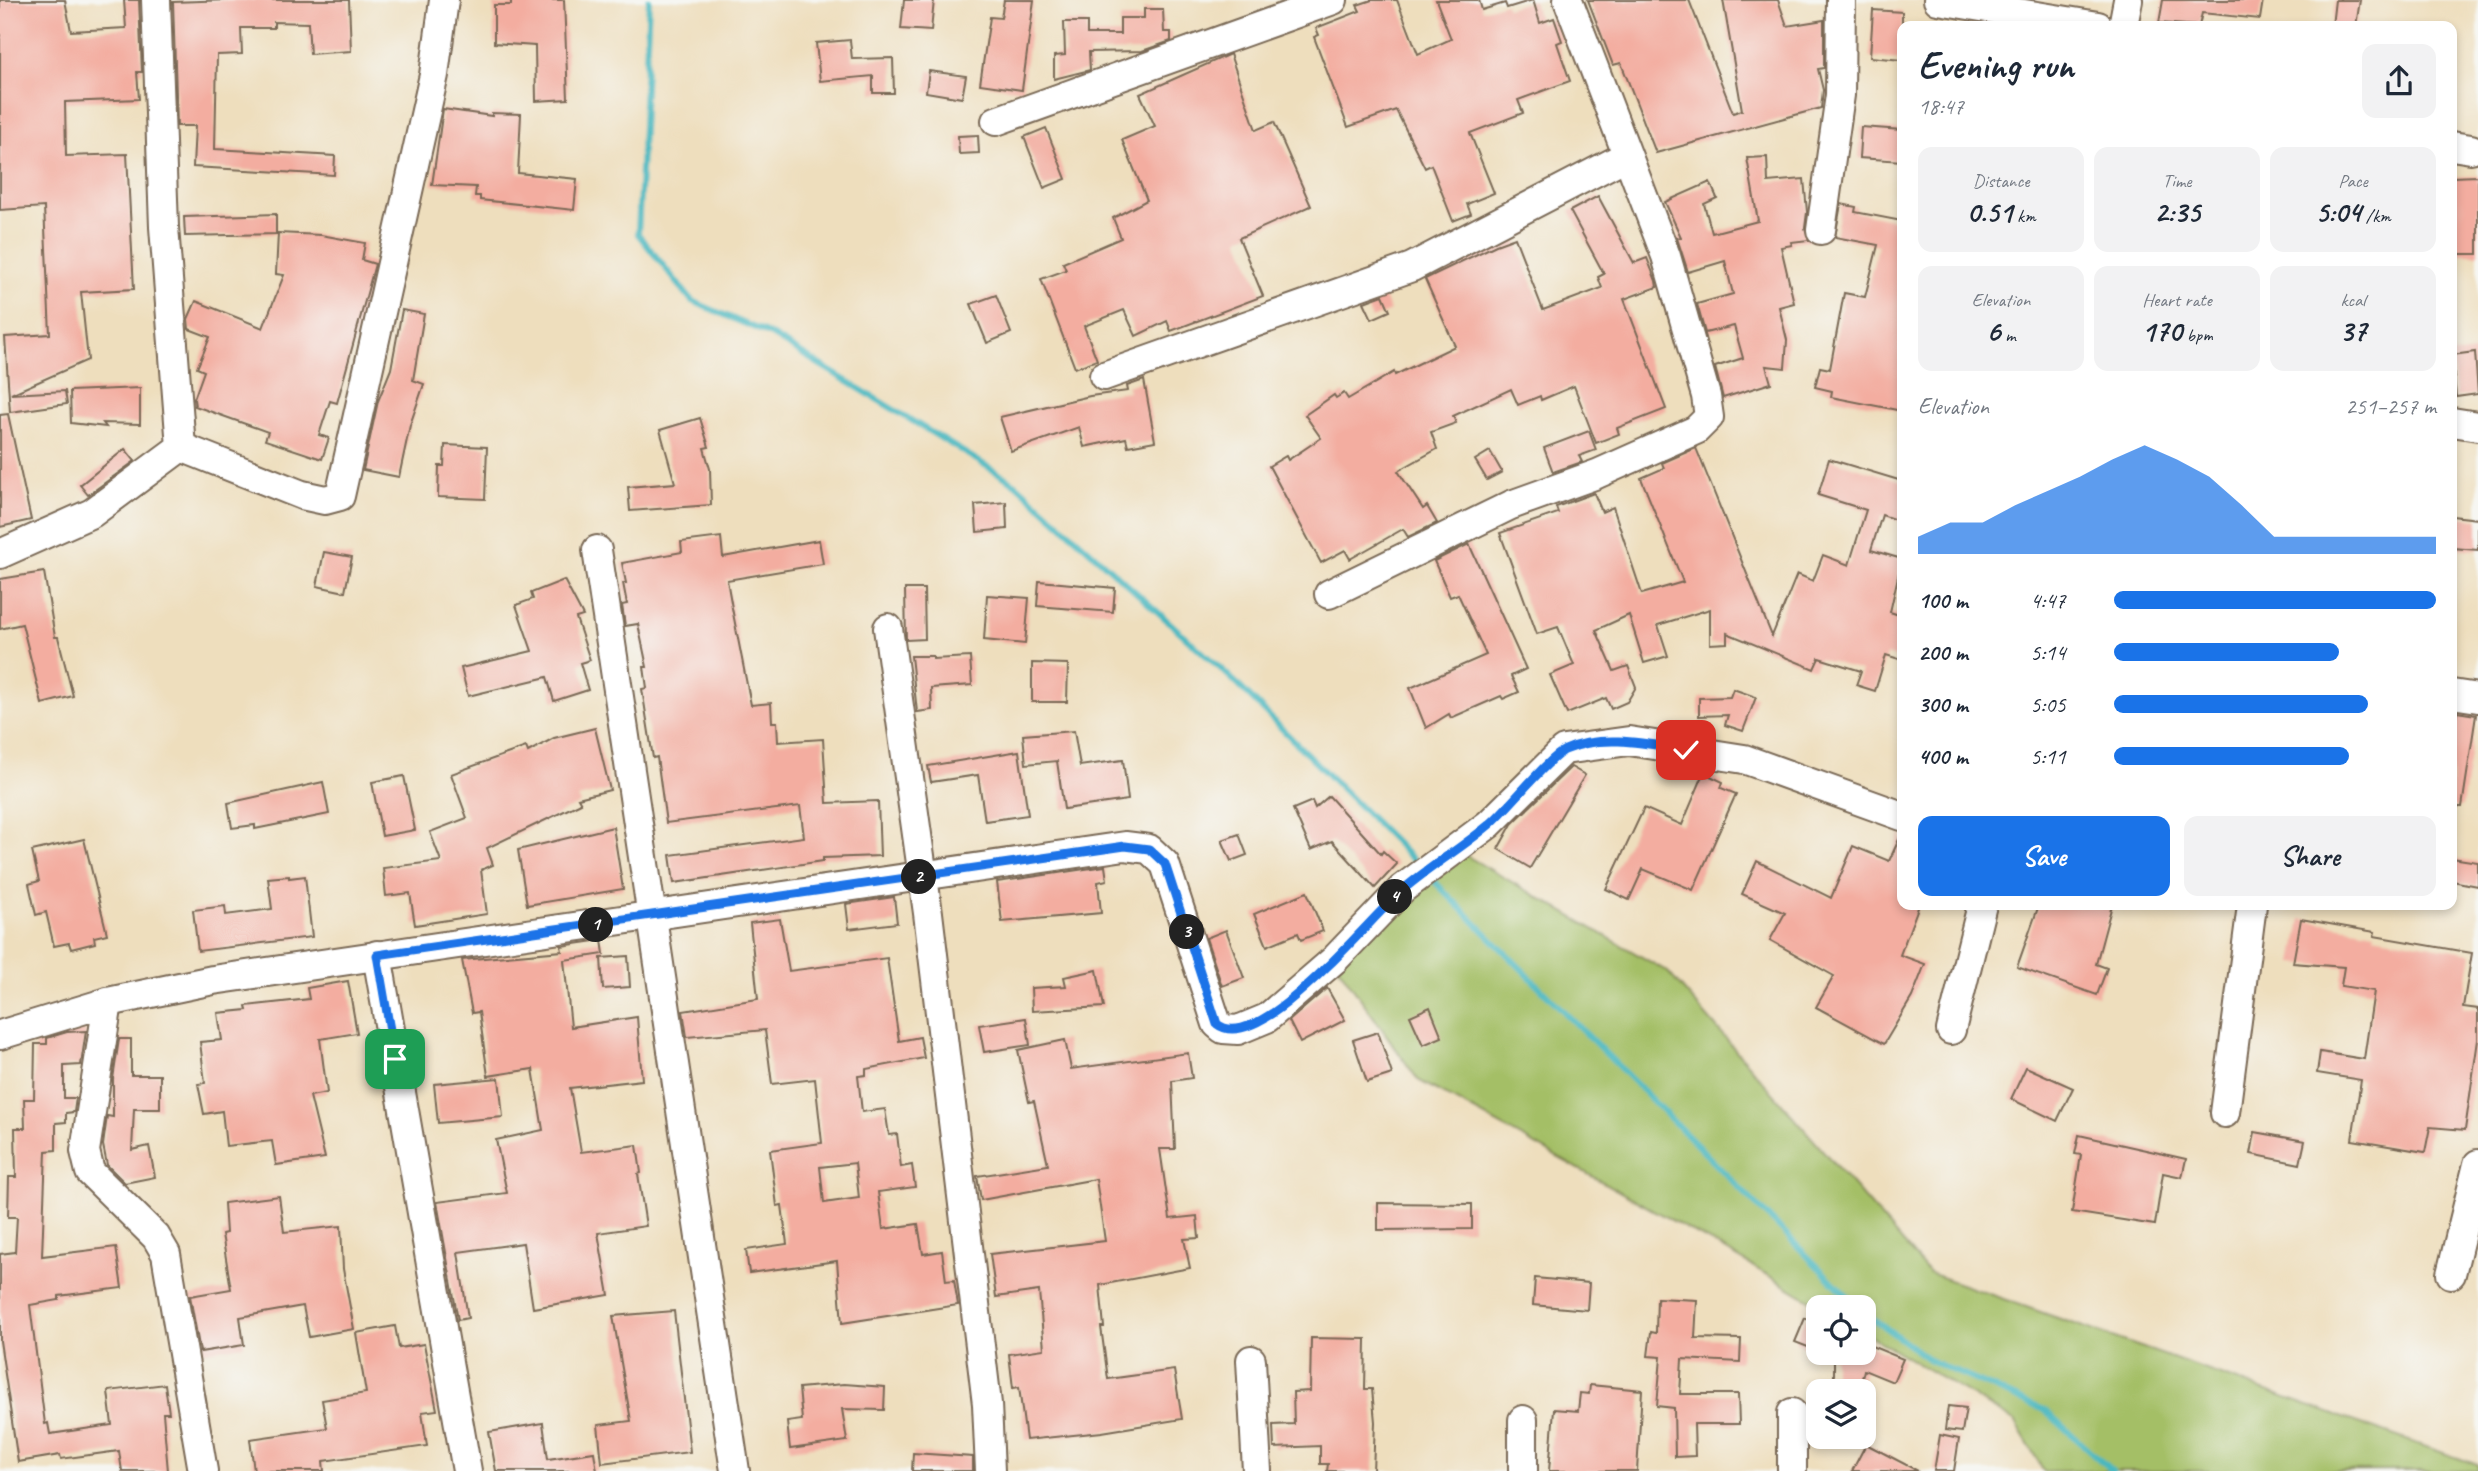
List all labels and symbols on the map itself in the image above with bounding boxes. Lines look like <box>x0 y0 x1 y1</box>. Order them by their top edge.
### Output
pin <box>1656 720 1716 780</box>
pin: 2 <box>902 860 936 894</box>
pin: 4 <box>1378 880 1412 914</box>
pin: 1 <box>578 908 614 942</box>
pin: 3 <box>1170 914 1204 950</box>
pin <box>365 1029 425 1089</box>

